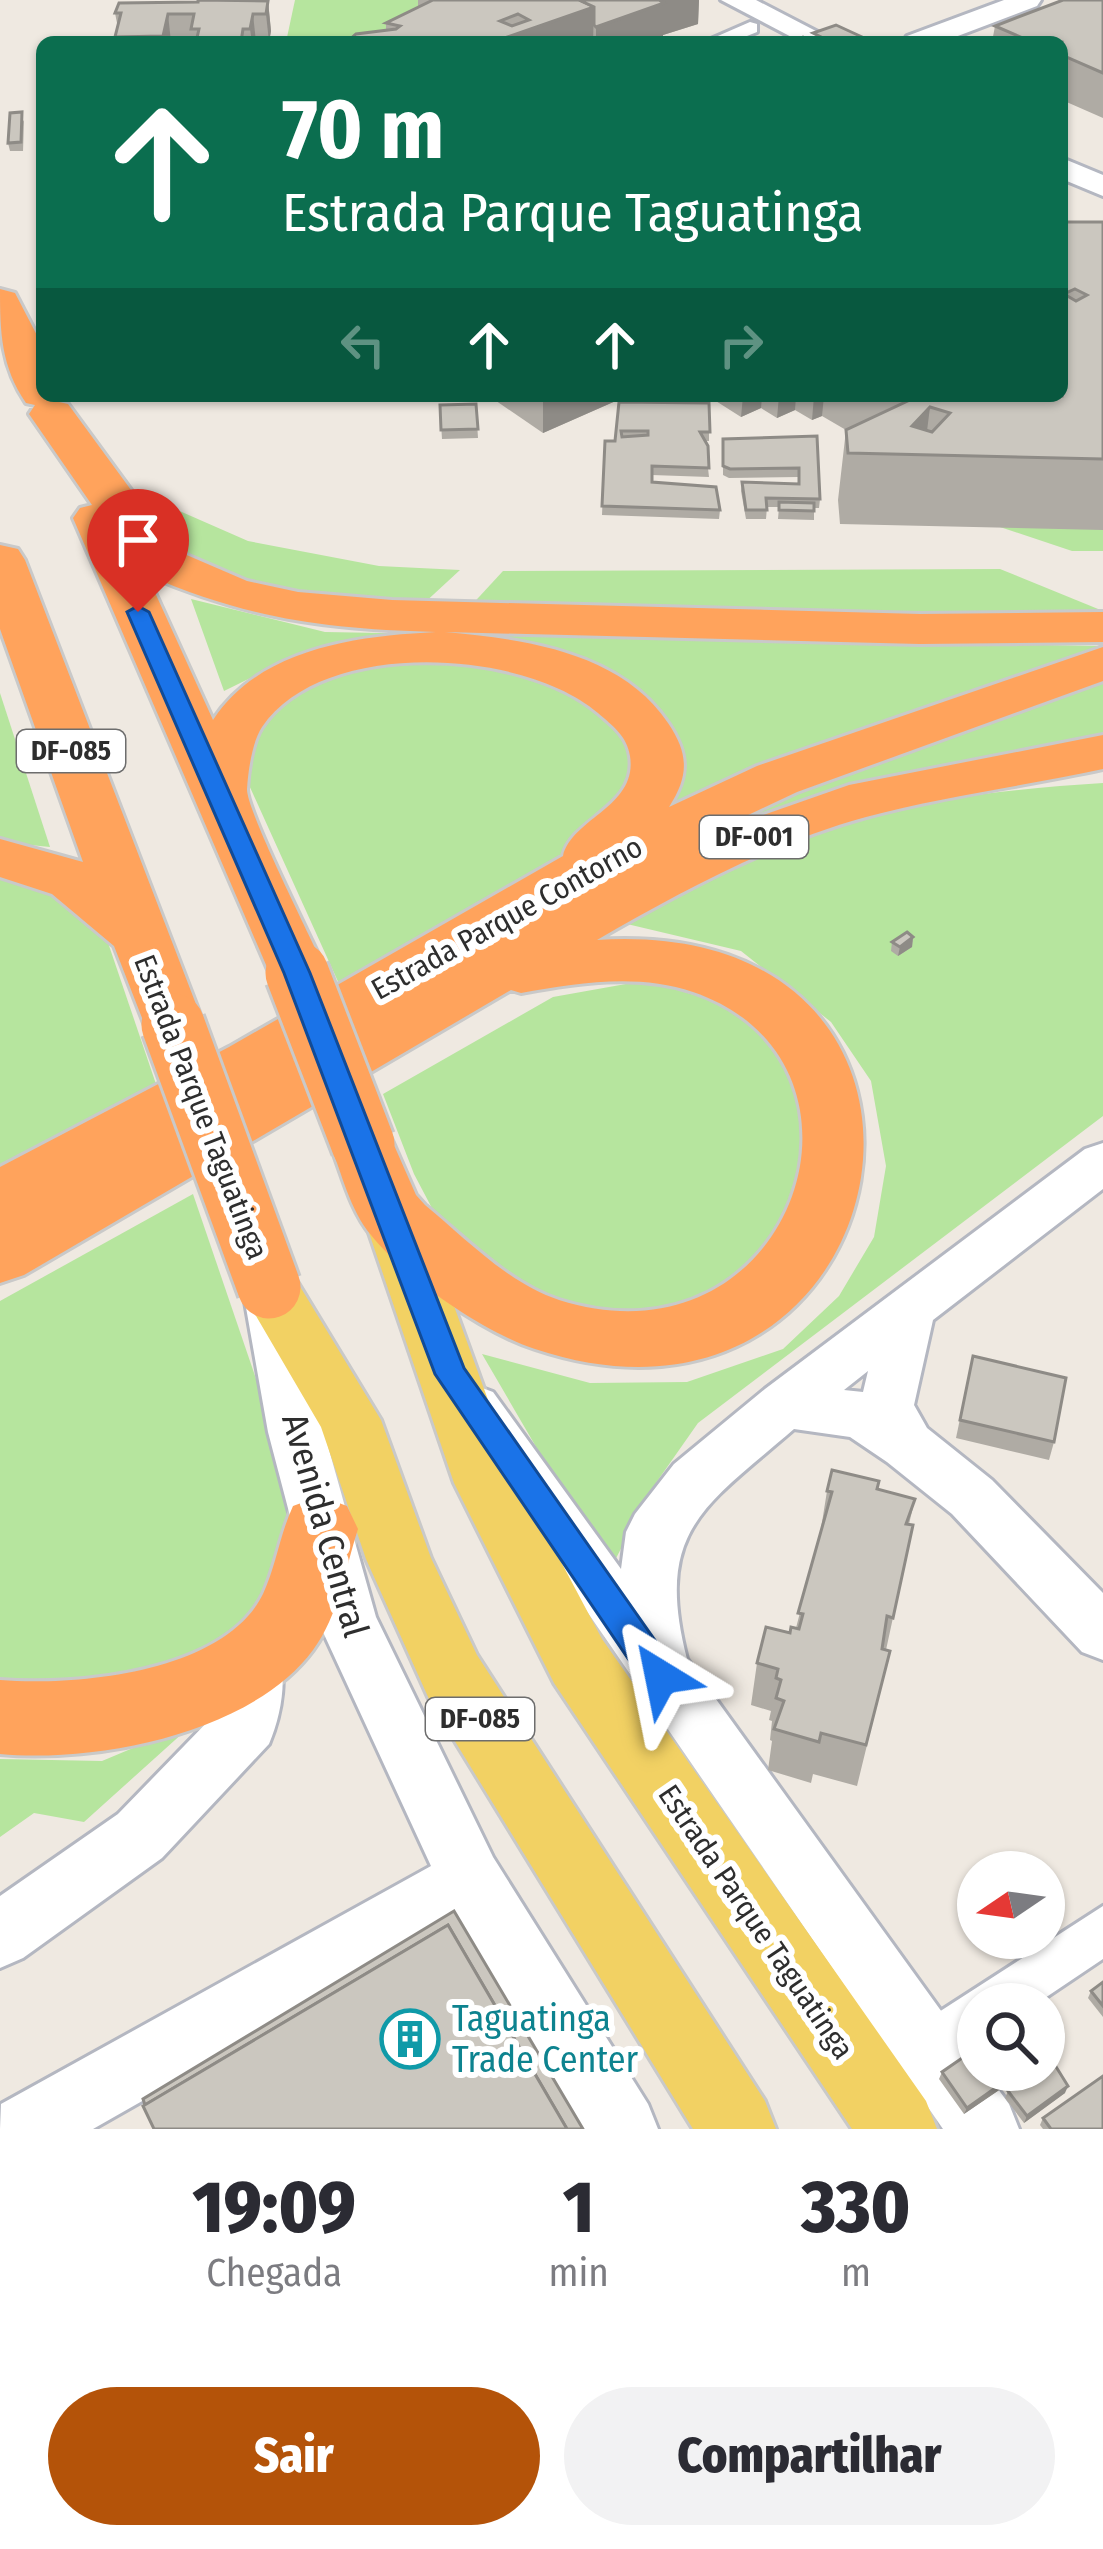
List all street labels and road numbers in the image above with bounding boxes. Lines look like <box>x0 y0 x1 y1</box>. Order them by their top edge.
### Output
road number: DF-085 <box>17 730 125 772</box>
road number: DF-001 <box>700 816 808 858</box>
street label: Estrada Parque Contorno <box>365 829 649 1007</box>
street label: Estrada Parque Taguatinga <box>126 950 276 1264</box>
street label: Avenida Central <box>272 1408 378 1642</box>
road number: DF-085 <box>426 1698 534 1740</box>
street label: Estrada Parque Taguatinga <box>651 1778 861 2066</box>

